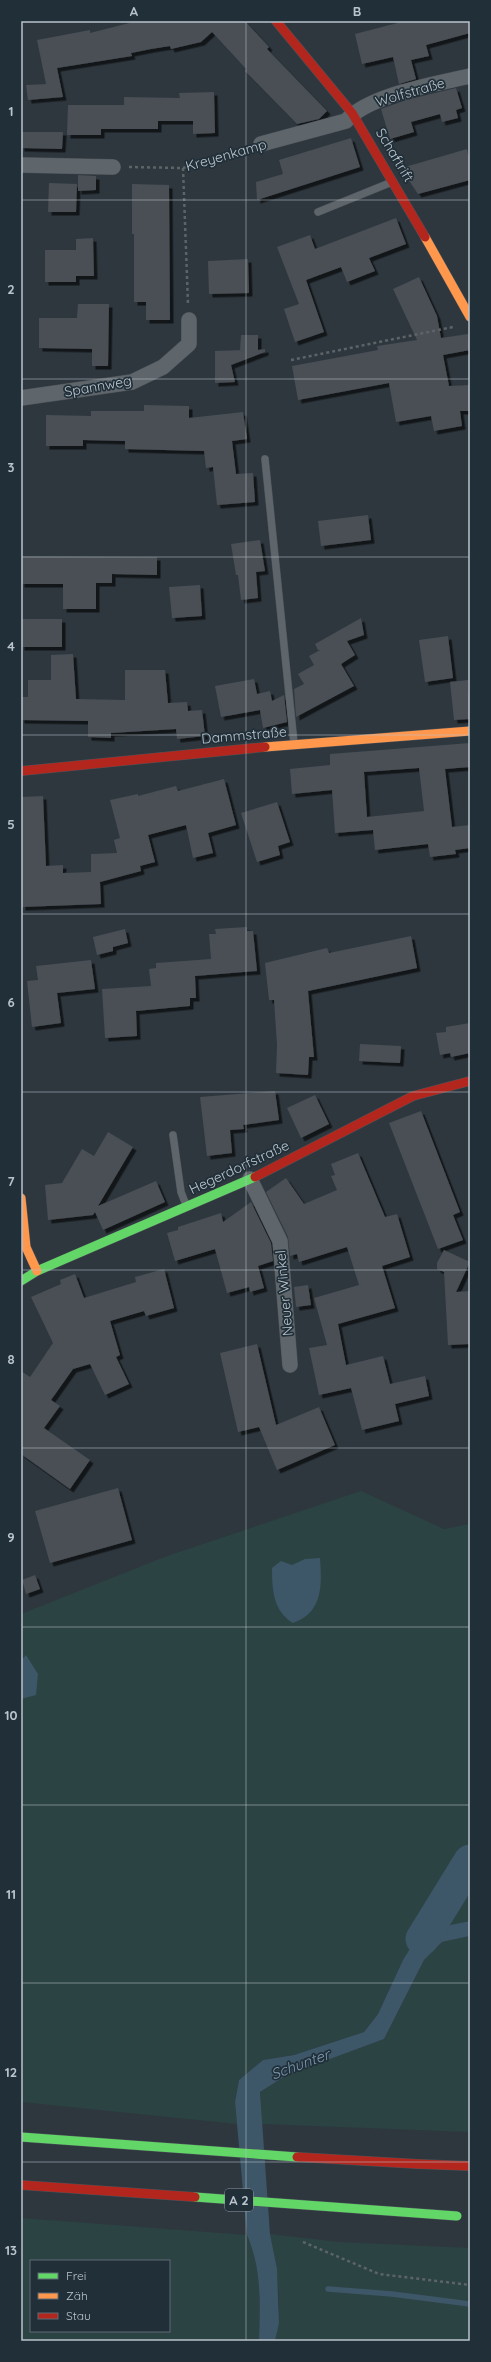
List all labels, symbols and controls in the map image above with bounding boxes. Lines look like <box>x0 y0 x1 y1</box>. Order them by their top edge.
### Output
text: A <box>130 3 139 19</box>
text: B <box>353 3 361 19</box>
street label: Wolfstraße <box>373 73 447 110</box>
text: 1 <box>8 103 14 119</box>
street label: Schaftrift <box>372 125 418 185</box>
street label: Kreyenkamp <box>183 135 269 175</box>
text: 2 <box>7 281 15 297</box>
street label: Spannweg <box>63 371 133 401</box>
text: 3 <box>8 459 15 475</box>
text: 4 <box>7 638 15 654</box>
street label: Dammstraße <box>201 722 287 748</box>
text: 5 <box>7 816 15 832</box>
text: 6 <box>7 994 15 1010</box>
street label: Hegerdorfstraße <box>186 1136 292 1198</box>
text: 7 <box>7 1173 15 1189</box>
street label: Neuer Winkel <box>271 1249 297 1337</box>
text: 8 <box>7 1351 15 1367</box>
text: 9 <box>7 1529 15 1545</box>
text: 10 <box>4 1707 18 1723</box>
text: 11 <box>6 1886 16 1902</box>
water label: Schunter <box>268 2044 334 2083</box>
text: 12 <box>5 2064 17 2080</box>
road number: A 2 <box>225 2189 253 2211</box>
text: 13 <box>5 2242 17 2258</box>
legend <box>30 2260 170 2332</box>
text: Frei <box>66 2268 86 2283</box>
text: Zäh <box>66 2288 88 2303</box>
text: Stau <box>66 2308 91 2323</box>

